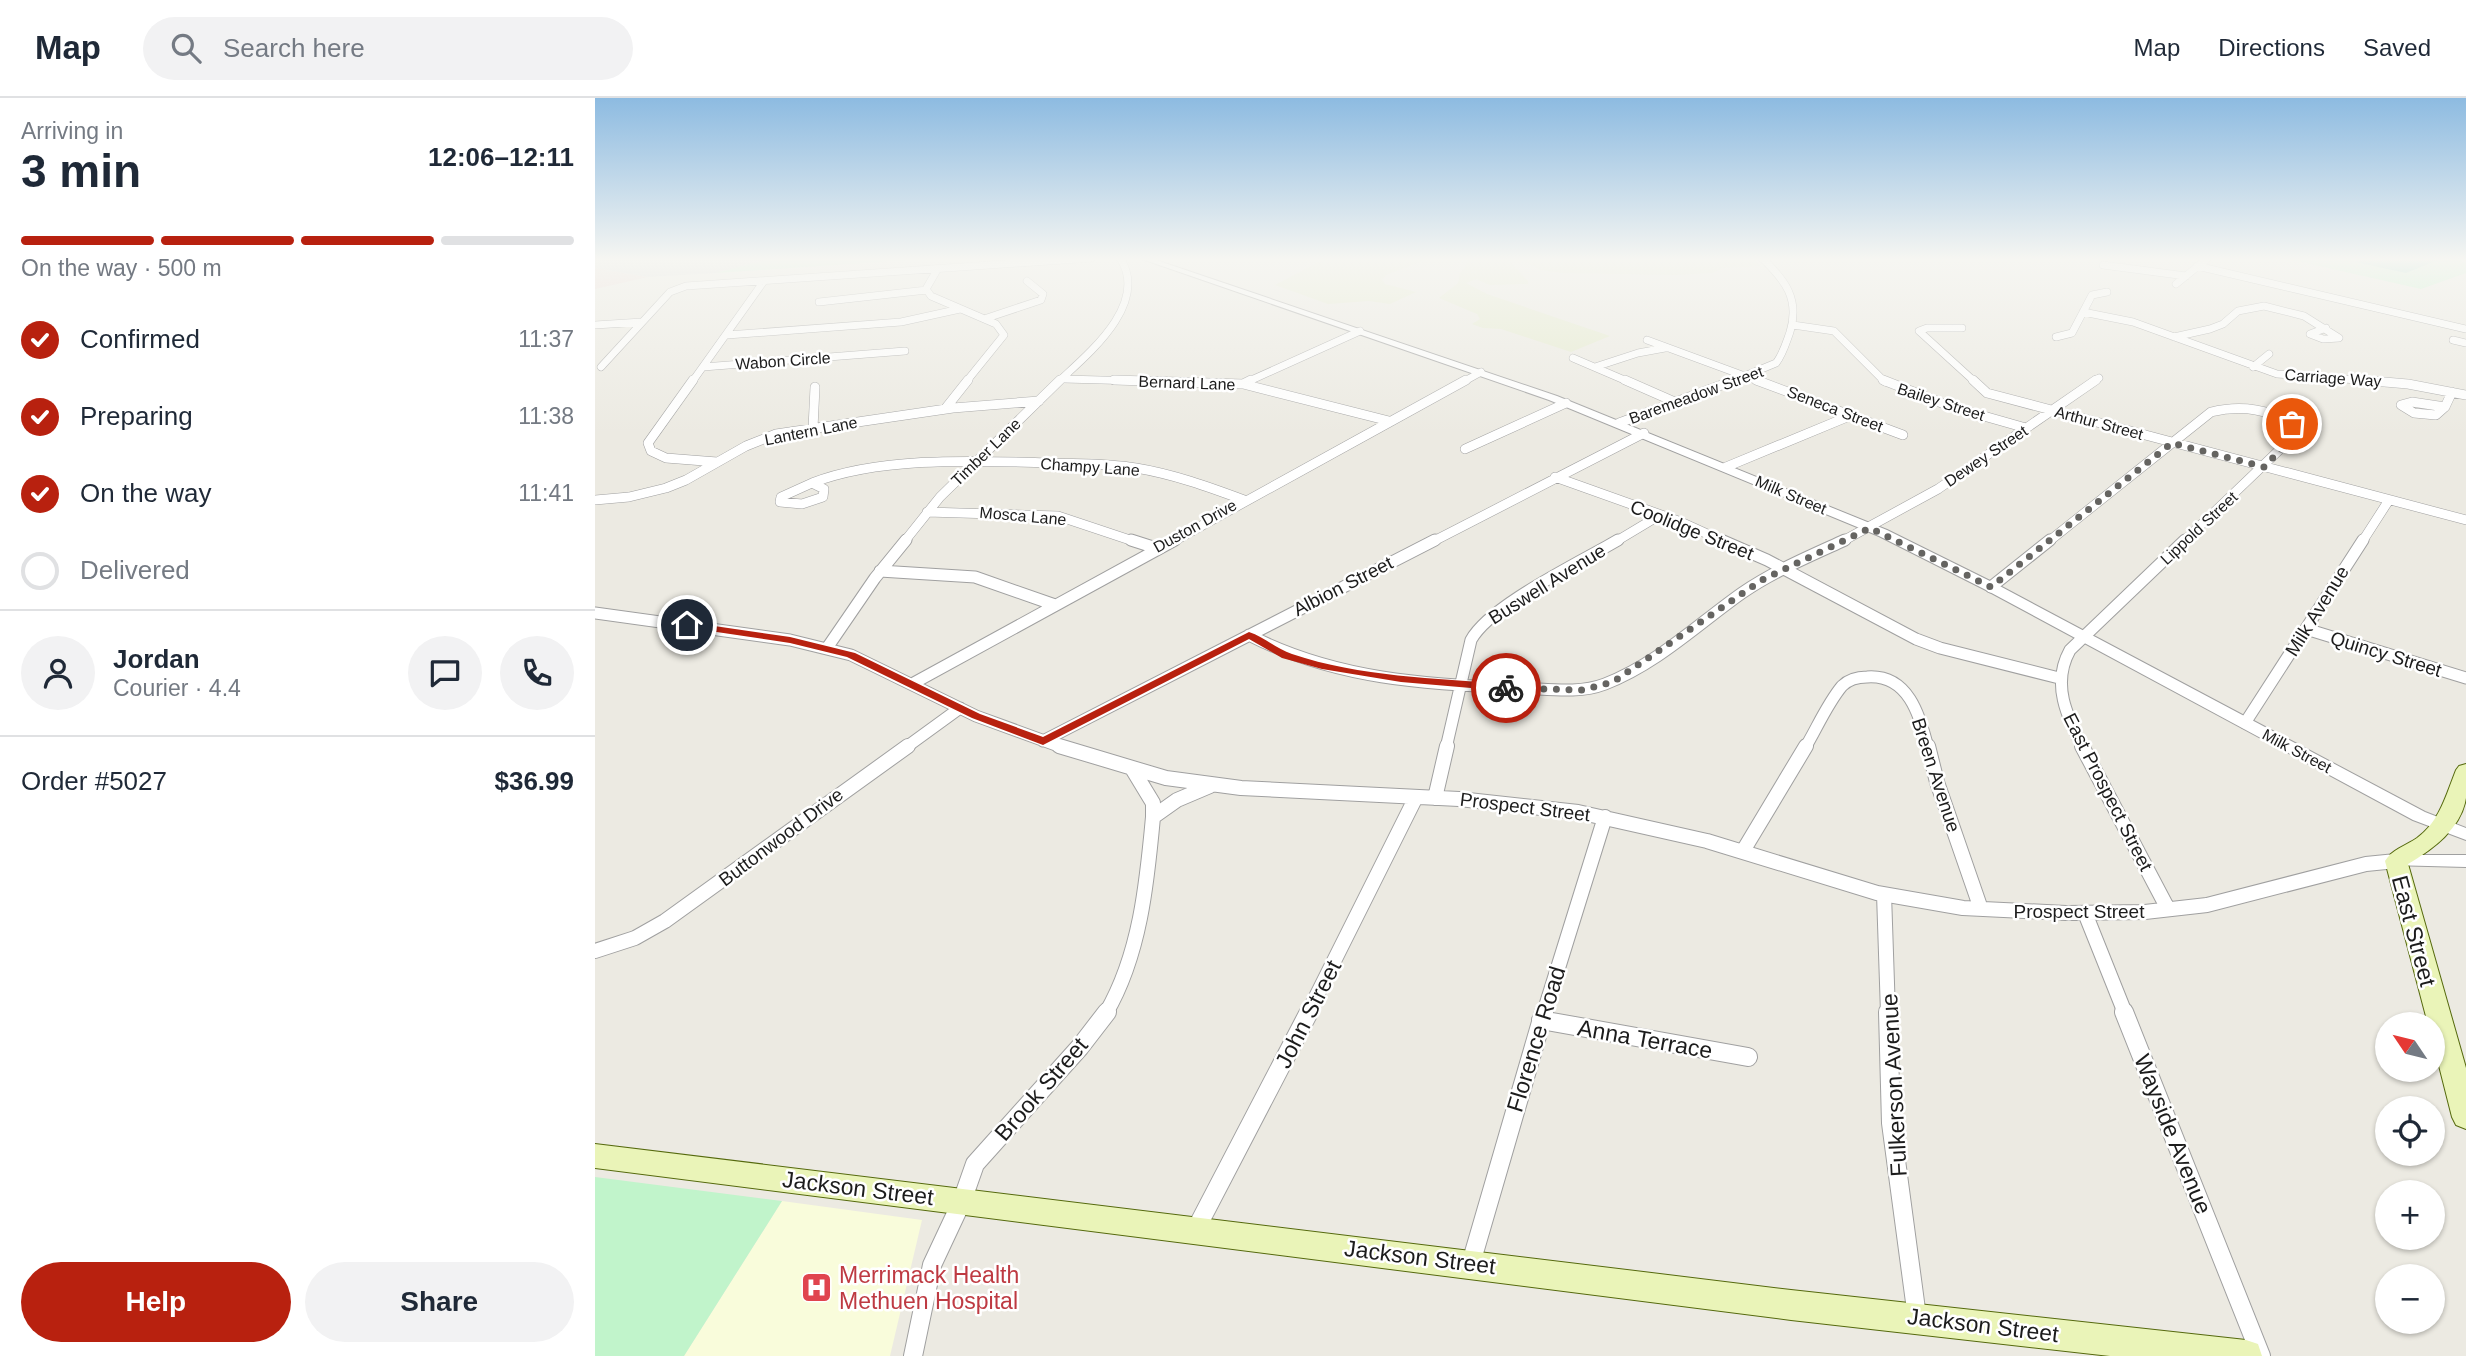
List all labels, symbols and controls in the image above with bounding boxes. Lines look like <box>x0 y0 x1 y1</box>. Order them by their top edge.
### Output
search box <box>143 17 633 80</box>
text: Map <box>35 29 101 66</box>
icon: search <box>167 29 205 67</box>
text: Search here <box>223 33 365 63</box>
text: Map <box>2134 34 2180 61</box>
text: Directions <box>2218 34 2325 61</box>
text: Saved <box>2363 34 2431 61</box>
text: Arriving in <box>21 118 123 144</box>
text: 12:06–12:11 <box>428 142 574 172</box>
text: 3 min <box>21 145 141 197</box>
text: On the way · 500 m <box>21 255 222 281</box>
icon: check <box>21 321 59 359</box>
text: Confirmed <box>80 324 200 354</box>
text: 11:37 <box>518 326 574 352</box>
street label: Wabon Circle <box>735 349 831 373</box>
street label: Baremeadow Street <box>1627 363 1766 427</box>
street label: Carriage Way <box>2284 366 2382 390</box>
street label: Bernard Lane <box>1138 373 1236 393</box>
street label: Bailey Street <box>1895 380 1987 424</box>
street label: Seneca Street <box>1785 383 1886 435</box>
pin <box>2262 394 2322 454</box>
icon: check <box>21 398 59 436</box>
text: Preparing <box>80 401 193 431</box>
text: 11:38 <box>518 403 574 429</box>
street label: Arthur Street <box>2053 403 2146 443</box>
icon: bag <box>2273 405 2311 443</box>
street label: Lantern Lane <box>763 414 859 448</box>
street label: Timber Lane <box>948 415 1024 489</box>
street label: Dewey Street <box>1941 422 2031 490</box>
street label: Champy Lane <box>1040 455 1140 479</box>
street label: Milk Street <box>1753 472 1830 518</box>
icon: check <box>21 475 59 513</box>
text: On the way <box>80 478 212 508</box>
text: 11:41 <box>518 480 574 506</box>
street label: Lippold Street <box>2157 488 2241 568</box>
street label: Duston Drive <box>1150 496 1240 556</box>
street label: Coolidge Street <box>1627 496 1757 565</box>
street label: Mosca Lane <box>979 504 1067 528</box>
street label: Buswell Avenue <box>1485 540 1609 628</box>
street label: Albion Street <box>1290 552 1397 620</box>
text: Delivered <box>80 555 190 585</box>
street label: Milk Avenue <box>2281 562 2353 660</box>
pin <box>657 595 717 655</box>
icon: home <box>668 606 706 644</box>
street label: Quincy Street <box>2328 627 2445 681</box>
button: person <box>21 636 95 710</box>
button: chat <box>408 636 482 710</box>
button: phone <box>500 636 574 710</box>
text: Jordan <box>113 644 200 674</box>
courier <box>1471 653 1541 723</box>
icon: bike <box>1487 669 1525 707</box>
text: Courier · 4.4 <box>113 675 241 701</box>
street label: East Prospect Street <box>2059 710 2157 875</box>
street label: Breen Avenue <box>1908 715 1964 835</box>
street label: Milk Street <box>2260 726 2335 777</box>
text: Order #5027 <box>21 766 167 796</box>
text: $36.99 <box>494 766 574 796</box>
street label: Buttonwood Drive <box>715 783 847 891</box>
street label: Prospect Street <box>1459 789 1592 825</box>
street label: East Street <box>2387 873 2441 990</box>
street label: Prospect Street <box>2014 901 2145 922</box>
street label: John Street <box>1270 955 1347 1072</box>
street label: Florence Road <box>1502 963 1570 1115</box>
street label: Fulkerson Avenue <box>1876 993 1912 1177</box>
north arrow <box>2375 1012 2445 1082</box>
map controls <box>2375 1012 2445 1334</box>
street label: Anna Terrace <box>1576 1014 1714 1064</box>
street label: Brook Street <box>989 1032 1093 1146</box>
street label: Wayside Avenue <box>2129 1050 2217 1218</box>
button: locate <box>2375 1096 2445 1166</box>
street label: Jackson Street <box>781 1166 936 1210</box>
button: + <box>2375 1180 2445 1250</box>
street label: Jackson Street <box>1343 1235 1498 1279</box>
button: Help <box>21 1262 291 1342</box>
button: Share <box>305 1262 574 1342</box>
place label: Merrimack Health Methuen Hospital <box>839 1262 1019 1314</box>
button: − <box>2375 1264 2445 1334</box>
hospital icon: Merrimack Health Methuen Hospital <box>799 1271 833 1305</box>
street label: Jackson Street <box>1906 1303 2061 1347</box>

